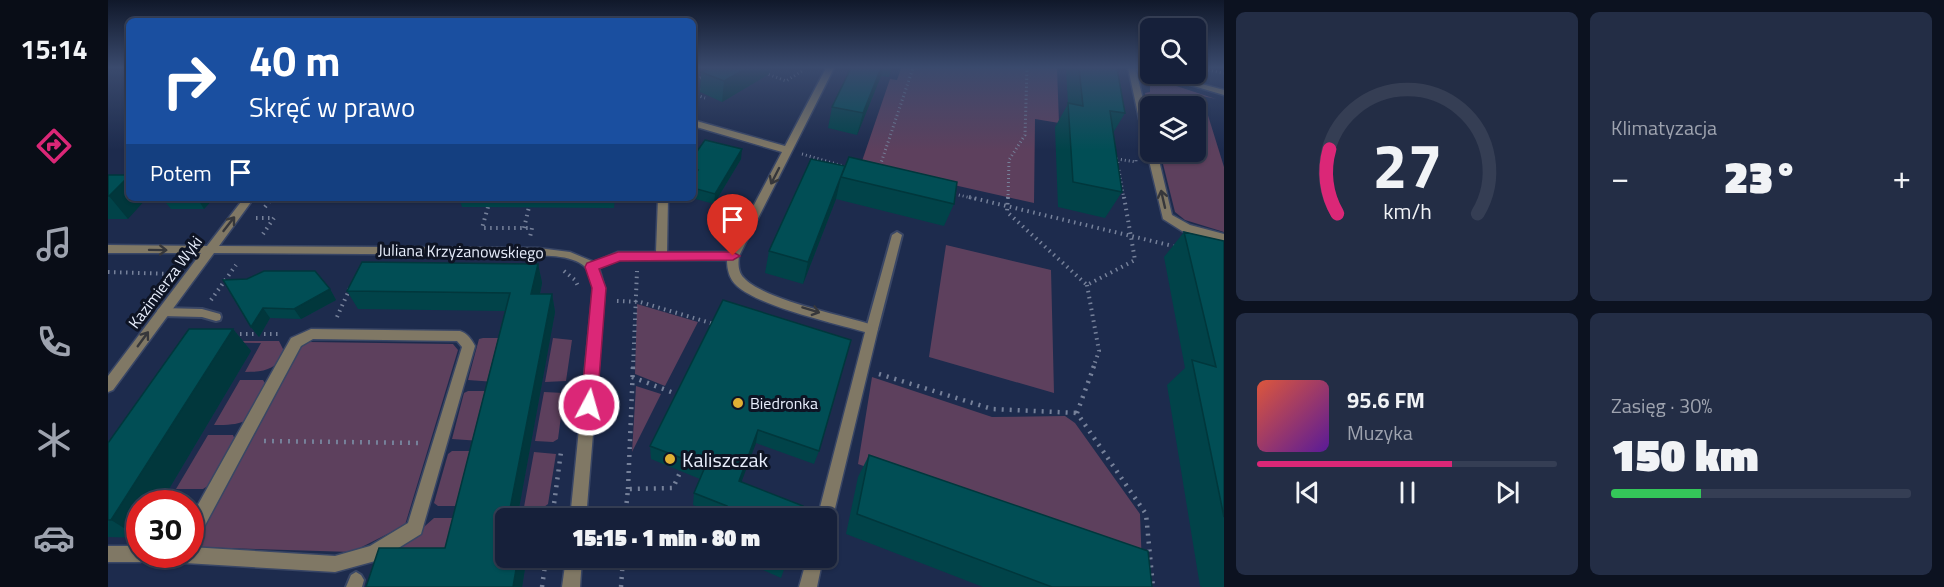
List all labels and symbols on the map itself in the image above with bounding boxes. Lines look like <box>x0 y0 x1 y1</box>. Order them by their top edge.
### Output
one-way arrow <box>768 167 780 185</box>
one-way arrow <box>1157 190 1169 209</box>
pin <box>707 194 758 256</box>
one-way arrow <box>222 217 235 233</box>
street label: Kazimierza Wyki <box>122 231 208 333</box>
street label: Juliana Krzyżanowskiego <box>378 238 544 264</box>
one-way arrow <box>148 244 168 256</box>
one-way arrow <box>801 306 820 317</box>
one-way arrow <box>136 331 149 347</box>
position arrow <box>557 373 621 437</box>
place label: Biedronka <box>750 391 818 415</box>
marker: Biedronka <box>731 396 745 410</box>
place label: Kaliszczak <box>682 444 769 475</box>
marker: Kaliszczak <box>663 452 677 466</box>
speed limit sign: 30 <box>126 490 204 568</box>

